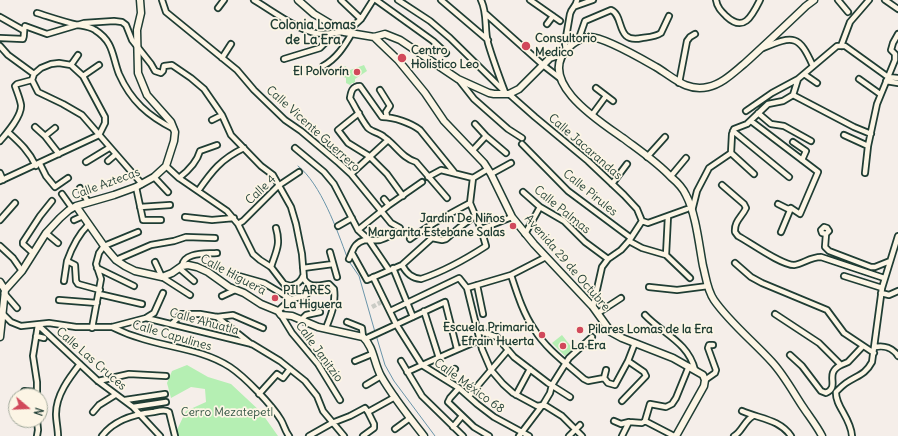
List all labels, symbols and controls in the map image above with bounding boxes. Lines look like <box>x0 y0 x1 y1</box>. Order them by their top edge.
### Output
district label: Colonia Lomas de La Era <box>270 17 356 48</box>
place label: Consultorio Medico <box>535 32 597 60</box>
marker: Consultorio Medico <box>520 40 532 52</box>
place label: Centro Holistico Leo <box>411 44 479 72</box>
marker: Centro Holistico Leo <box>396 52 408 64</box>
place label: El Polvorín <box>293 65 349 79</box>
marker: El Polvorín <box>352 67 362 77</box>
street label: Calle Vicente Guerrero <box>263 83 363 175</box>
street label: Calle Jacarandas <box>545 111 625 183</box>
street label: Calle Aztecas <box>70 165 142 203</box>
street label: Calle Pirules <box>560 167 620 219</box>
street label: Calle 4 <box>243 172 279 208</box>
street label: Calle Palmas <box>531 183 593 237</box>
place label: Jardin De Niños Margarita Estebane Salas <box>368 212 505 240</box>
street label: Avenida 29 de Octubre <box>521 212 613 314</box>
marker: Jardin De Niños Margarita Estebane Salas <box>508 221 518 231</box>
street label: Calle Higuera <box>198 252 268 298</box>
place label: PILARES La Higuera <box>283 284 342 312</box>
marker: PILARES La Higuera <box>270 293 280 303</box>
street label: Calle Ahuatla <box>168 306 240 338</box>
street label: Calle Capulines <box>131 318 213 354</box>
street label: Calle Janitzio <box>292 319 346 385</box>
place label: Escuela Primaria Efrain Huerta <box>443 321 534 349</box>
place label: Pilares Lomas de la Era <box>588 323 713 337</box>
street label: Calle Las Cruces <box>53 325 129 393</box>
marker: Pilares Lomas de la Era <box>575 325 585 335</box>
marker: Escuela Primaria Efrain Huerta <box>537 330 547 340</box>
place label: La Era <box>571 339 606 353</box>
marker: La Era <box>558 341 568 351</box>
street label: Calle México 68 <box>431 356 507 416</box>
north arrow <box>8 388 48 428</box>
text: N <box>31 406 46 417</box>
park label: Cerro Mezatepetl <box>181 406 273 420</box>

